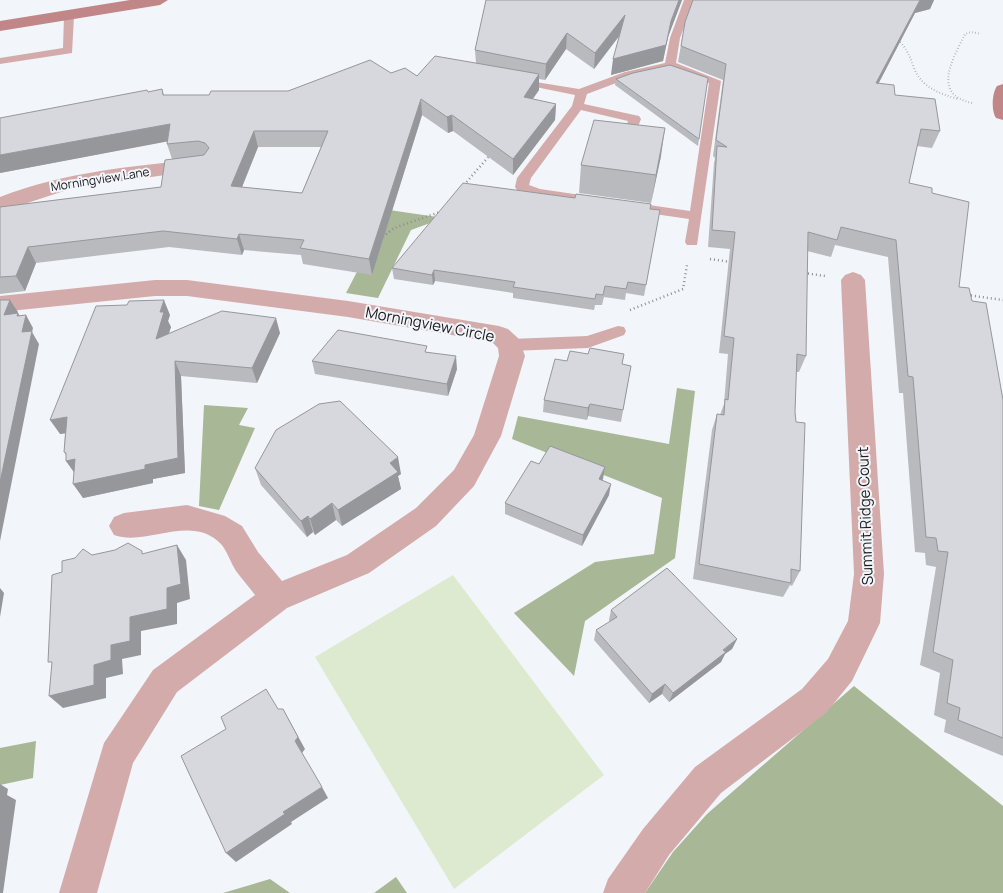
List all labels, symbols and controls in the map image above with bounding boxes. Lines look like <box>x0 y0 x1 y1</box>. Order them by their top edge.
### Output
street label: Morningview Lane <box>49 163 151 195</box>
street label: Morningview Circle <box>364 301 497 347</box>
street label: Summit Ridge Court <box>852 446 878 586</box>

